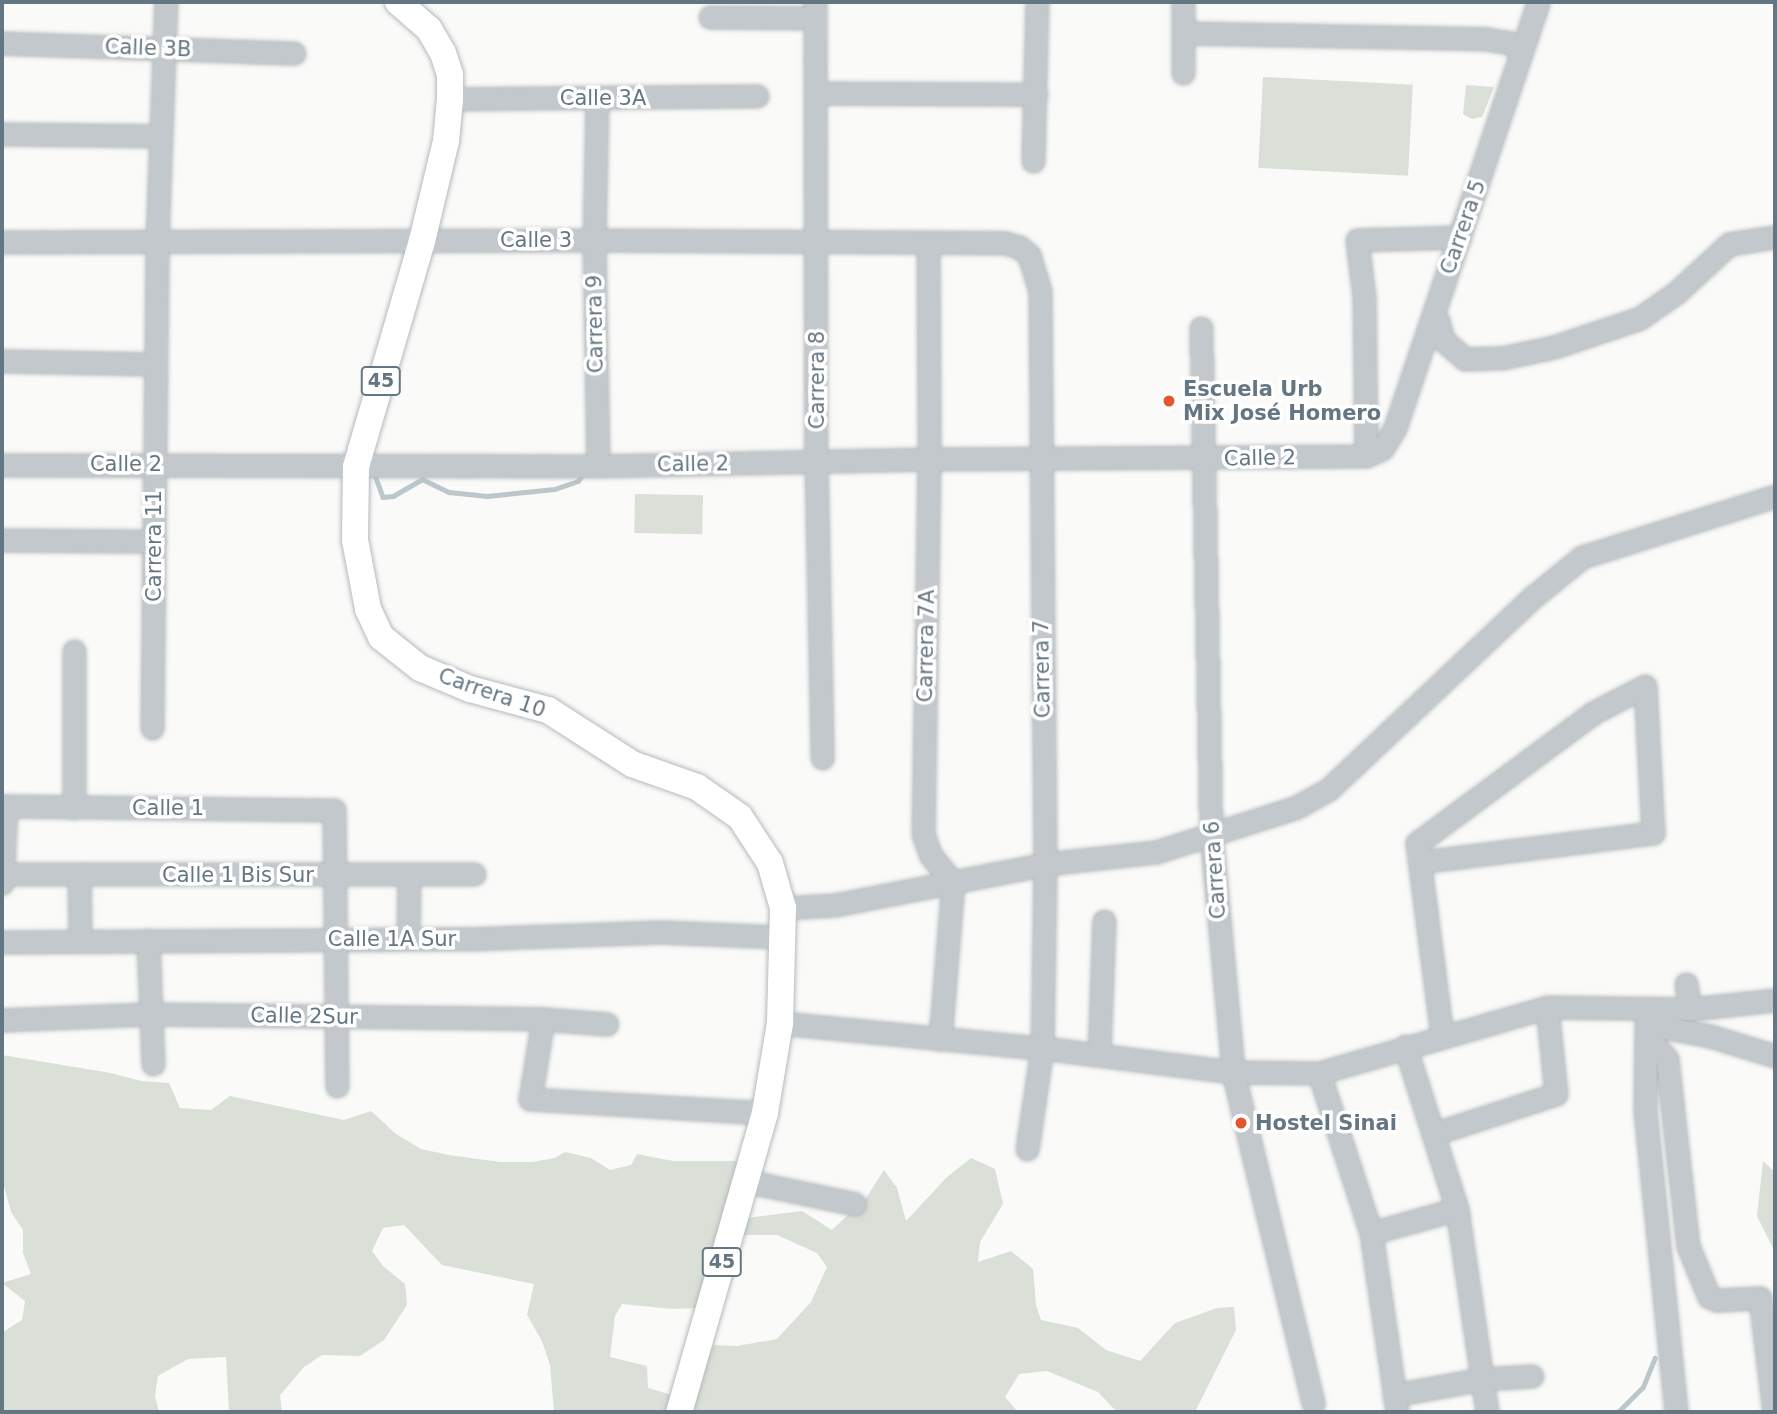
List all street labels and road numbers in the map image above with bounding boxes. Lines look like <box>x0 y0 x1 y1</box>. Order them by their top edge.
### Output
street label: Calle 3B <box>104 34 192 62</box>
street label: Calle 3A <box>560 85 646 111</box>
street label: Carrera 5 <box>1435 176 1491 278</box>
street label: Calle 3 <box>500 227 572 253</box>
street label: Carrera 9 <box>582 275 608 373</box>
street label: Carrera 8 <box>804 331 830 429</box>
road number: 45 <box>360 366 402 396</box>
street label: Calle 2 <box>1224 445 1296 471</box>
street label: Calle 2 <box>90 451 162 477</box>
street label: Calle 2 <box>657 451 729 477</box>
street label: Carrera 11 <box>141 490 167 602</box>
street label: Carrera 7A <box>912 589 940 703</box>
street label: Carrera 7 <box>1029 620 1055 718</box>
street label: Carrera 10 <box>435 663 549 723</box>
street label: Calle 1 <box>132 795 204 821</box>
street label: Carrera 6 <box>1199 820 1231 920</box>
street label: Calle 1 Bis Sur <box>162 862 314 888</box>
street label: Calle 1A Sur <box>328 926 456 952</box>
street label: Calle 2Sur <box>250 1002 358 1030</box>
road number: 45 <box>701 1246 743 1278</box>

